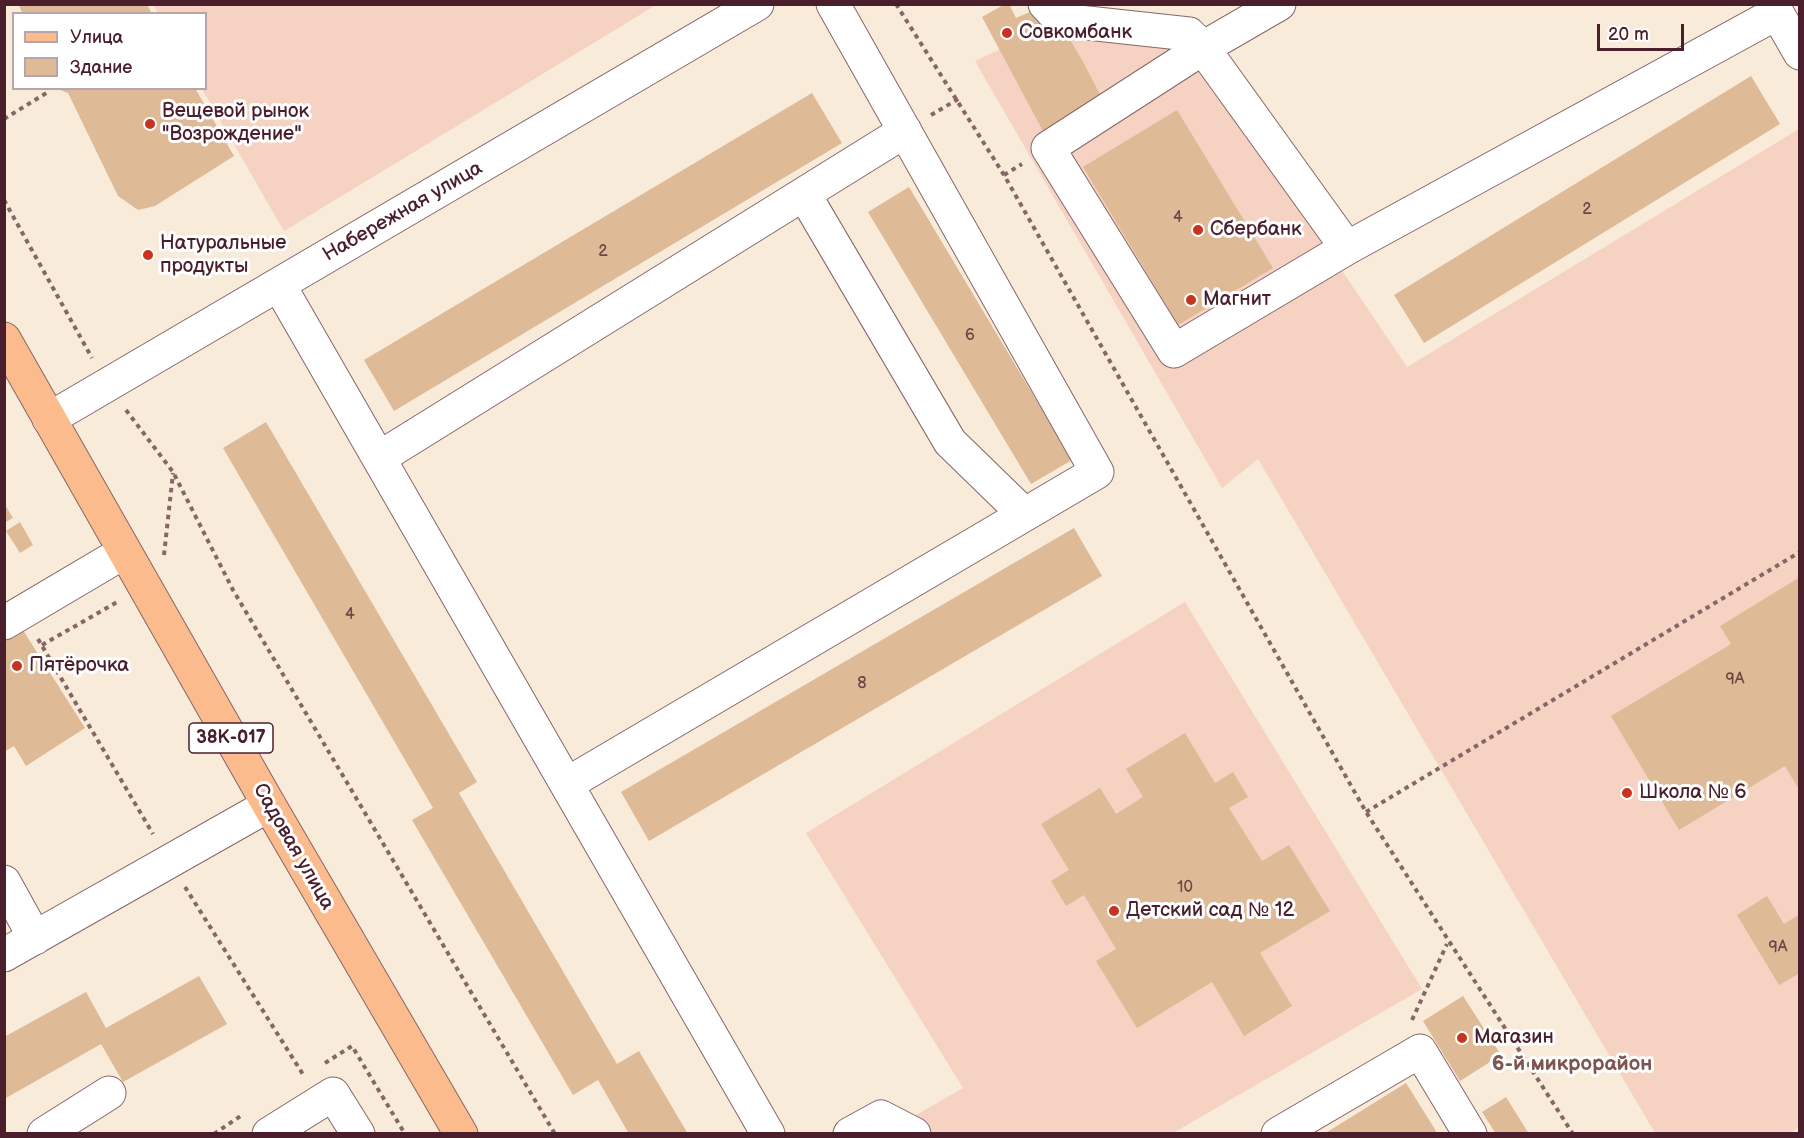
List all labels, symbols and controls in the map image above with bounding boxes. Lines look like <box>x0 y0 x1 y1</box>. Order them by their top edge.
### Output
legend <box>12 12 207 90</box>
scale bar <box>1600 12 1687 50</box>
place label: Совкомбанк <box>1019 21 1132 45</box>
text: 20 m <box>1608 24 1649 45</box>
marker: Совкомбанк <box>1000 26 1014 40</box>
text: Улица <box>70 27 123 48</box>
text: Здание <box>70 57 132 78</box>
place label: Вещевой рынок "Возрождение" <box>162 100 309 147</box>
marker: Вещевой рынок "Возрождение" <box>143 117 157 131</box>
street label: Набережная улица <box>319 157 487 267</box>
house number: 2 <box>1582 200 1592 220</box>
house number: 4 <box>1173 208 1183 228</box>
place label: Сбербанк <box>1210 218 1302 242</box>
marker: Сбербанк <box>1191 223 1205 237</box>
place label: Натуральные продукты <box>160 232 286 279</box>
house number: 2 <box>598 242 608 262</box>
marker: Натуральные продукты <box>141 248 155 262</box>
place label: Магнит <box>1203 288 1271 312</box>
marker: Магнит <box>1184 293 1198 307</box>
house number: 6 <box>965 326 975 346</box>
house number: 4 <box>345 605 355 625</box>
place label: Пятёрочка <box>29 654 129 678</box>
marker: Пятёрочка <box>10 659 24 673</box>
house number: 9А <box>1726 670 1744 690</box>
house number: 8 <box>857 674 867 694</box>
road number: 38К-017 <box>189 723 273 753</box>
street label: Садовая улица <box>247 779 339 915</box>
place label: Школа № 6 <box>1639 781 1747 805</box>
marker: Школа № 6 <box>1620 786 1634 800</box>
house number: 10 <box>1177 878 1193 898</box>
place label: Детский сад № 12 <box>1126 899 1294 923</box>
marker: Детский сад № 12 <box>1107 904 1121 918</box>
house number: 9А <box>1769 938 1787 958</box>
place label: Магазин <box>1474 1026 1554 1050</box>
marker: Магазин <box>1455 1031 1469 1045</box>
district label: 6-й микрорайон <box>1492 1052 1652 1078</box>

